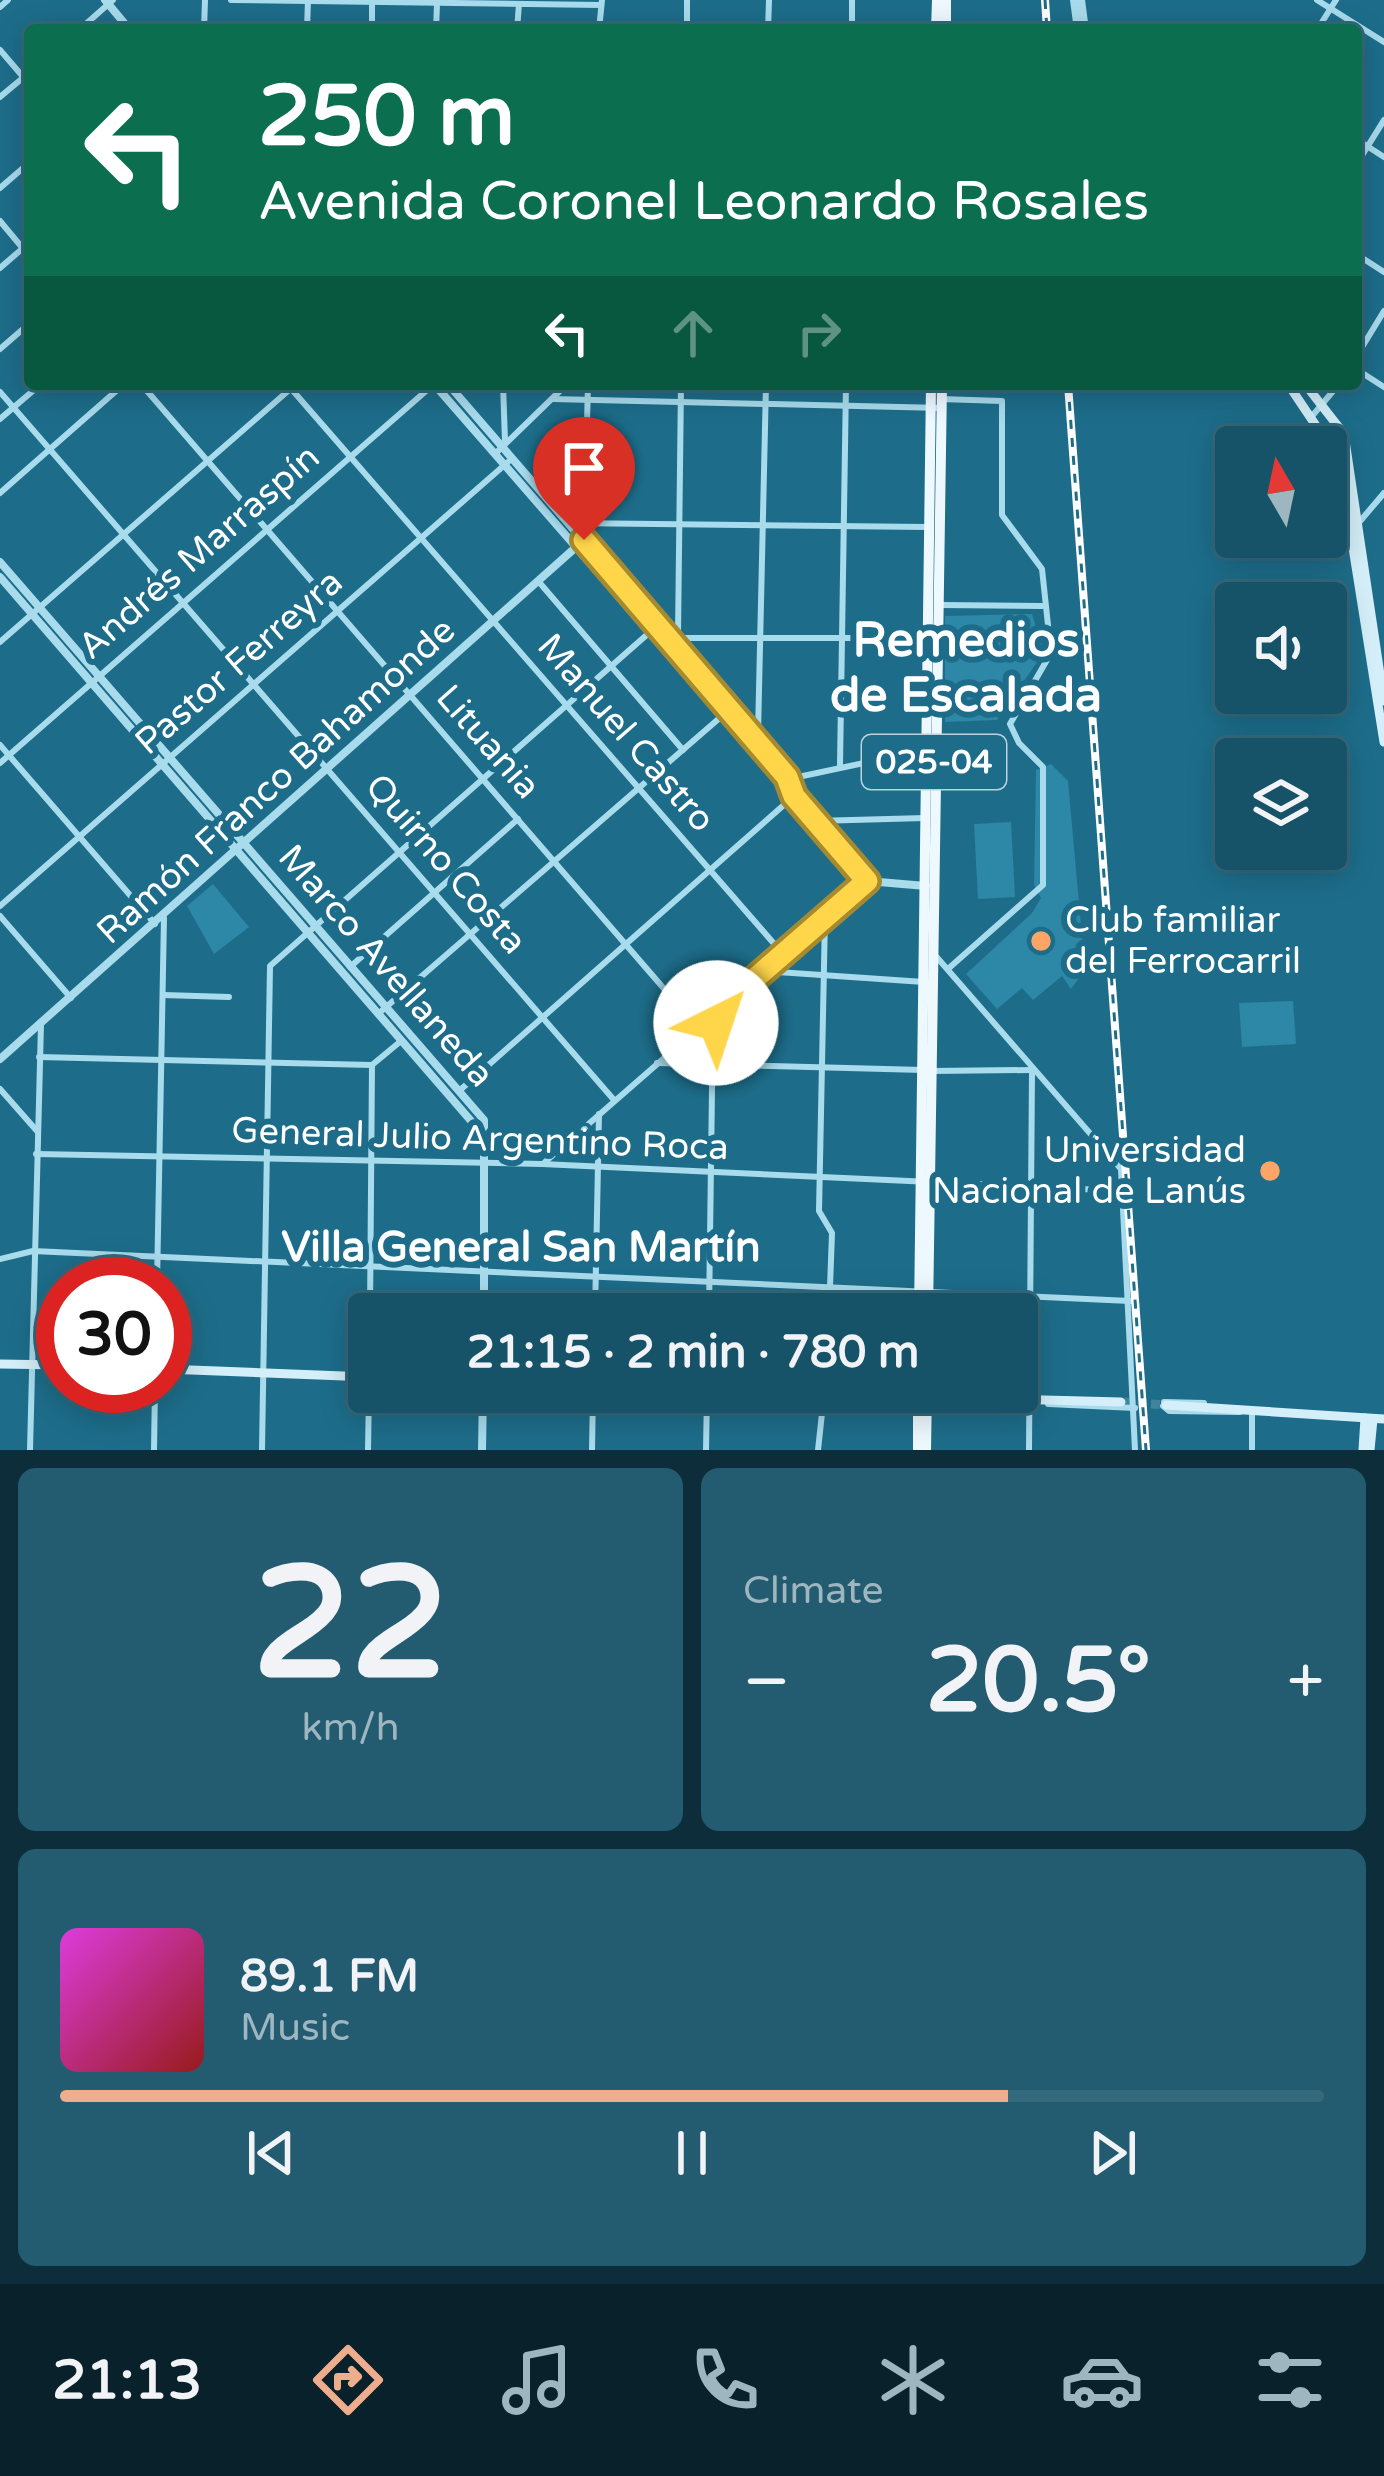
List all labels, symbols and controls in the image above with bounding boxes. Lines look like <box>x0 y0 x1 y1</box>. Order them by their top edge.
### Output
text: 250 m <box>258 67 515 168</box>
icon: left <box>60 72 216 228</box>
text: Avenida Coronel Leonardo Rosales <box>258 169 1149 234</box>
icon: left <box>534 300 600 366</box>
icon: ahead <box>660 300 726 366</box>
icon: right <box>786 300 852 366</box>
pin <box>533 417 635 540</box>
north arrow <box>1215 426 1347 558</box>
map controls <box>1215 426 1347 870</box>
icon: arrive <box>551 435 617 501</box>
street label: Andrés Marraspín <box>70 436 328 668</box>
street label: Pastor Ferreyra <box>127 560 351 764</box>
button: sound <box>1215 582 1347 714</box>
street label: Ramón Franco Bahamonde <box>88 609 464 953</box>
district label: Remedios de Escalada <box>830 612 1102 725</box>
street label: Manuel Castro <box>528 625 724 841</box>
street label: Lituania <box>427 676 549 808</box>
road number: 025-04 <box>862 735 1006 789</box>
button: layers <box>1215 738 1347 870</box>
street label: Quirno Costa <box>356 765 536 963</box>
street label: Marco Avellaneda <box>269 836 503 1096</box>
place label: Club familiar del Ferrocarril <box>1065 899 1301 983</box>
marker: Club familiar del Ferrocarril <box>1028 928 1054 954</box>
position arrow <box>653 960 779 1086</box>
street label: General Julio Argentino Roca <box>231 1109 729 1169</box>
place label: Universidad Nacional de Lanús <box>932 1129 1246 1213</box>
marker: Universidad Nacional de Lanús <box>1257 1158 1283 1184</box>
district label: Villa General San Martín <box>282 1222 760 1273</box>
speed limit sign: 30 <box>36 1257 192 1413</box>
text: 21:15 · 2 min · 780 m <box>467 1326 919 1380</box>
text: 22 <box>253 1532 448 1720</box>
text: Climate <box>743 1567 883 1614</box>
text: 20.5° <box>926 1627 1151 1736</box>
text: − <box>743 1642 790 1722</box>
text: + <box>1287 1642 1324 1722</box>
text: km/h <box>301 1704 400 1751</box>
text: 89.1 FM <box>240 1950 419 2004</box>
text: Music <box>240 2004 350 2051</box>
icon: previous <box>238 2120 304 2186</box>
icon: pause <box>659 2120 725 2186</box>
icon: next <box>1080 2120 1146 2186</box>
icon: directions <box>306 2338 390 2422</box>
icon: music <box>495 2338 579 2422</box>
icon: phone <box>683 2338 767 2422</box>
icon: climate <box>871 2338 955 2422</box>
icon: car <box>1060 2338 1144 2422</box>
icon: filters <box>1248 2338 1332 2422</box>
text: 21:13 <box>52 2348 202 2413</box>

